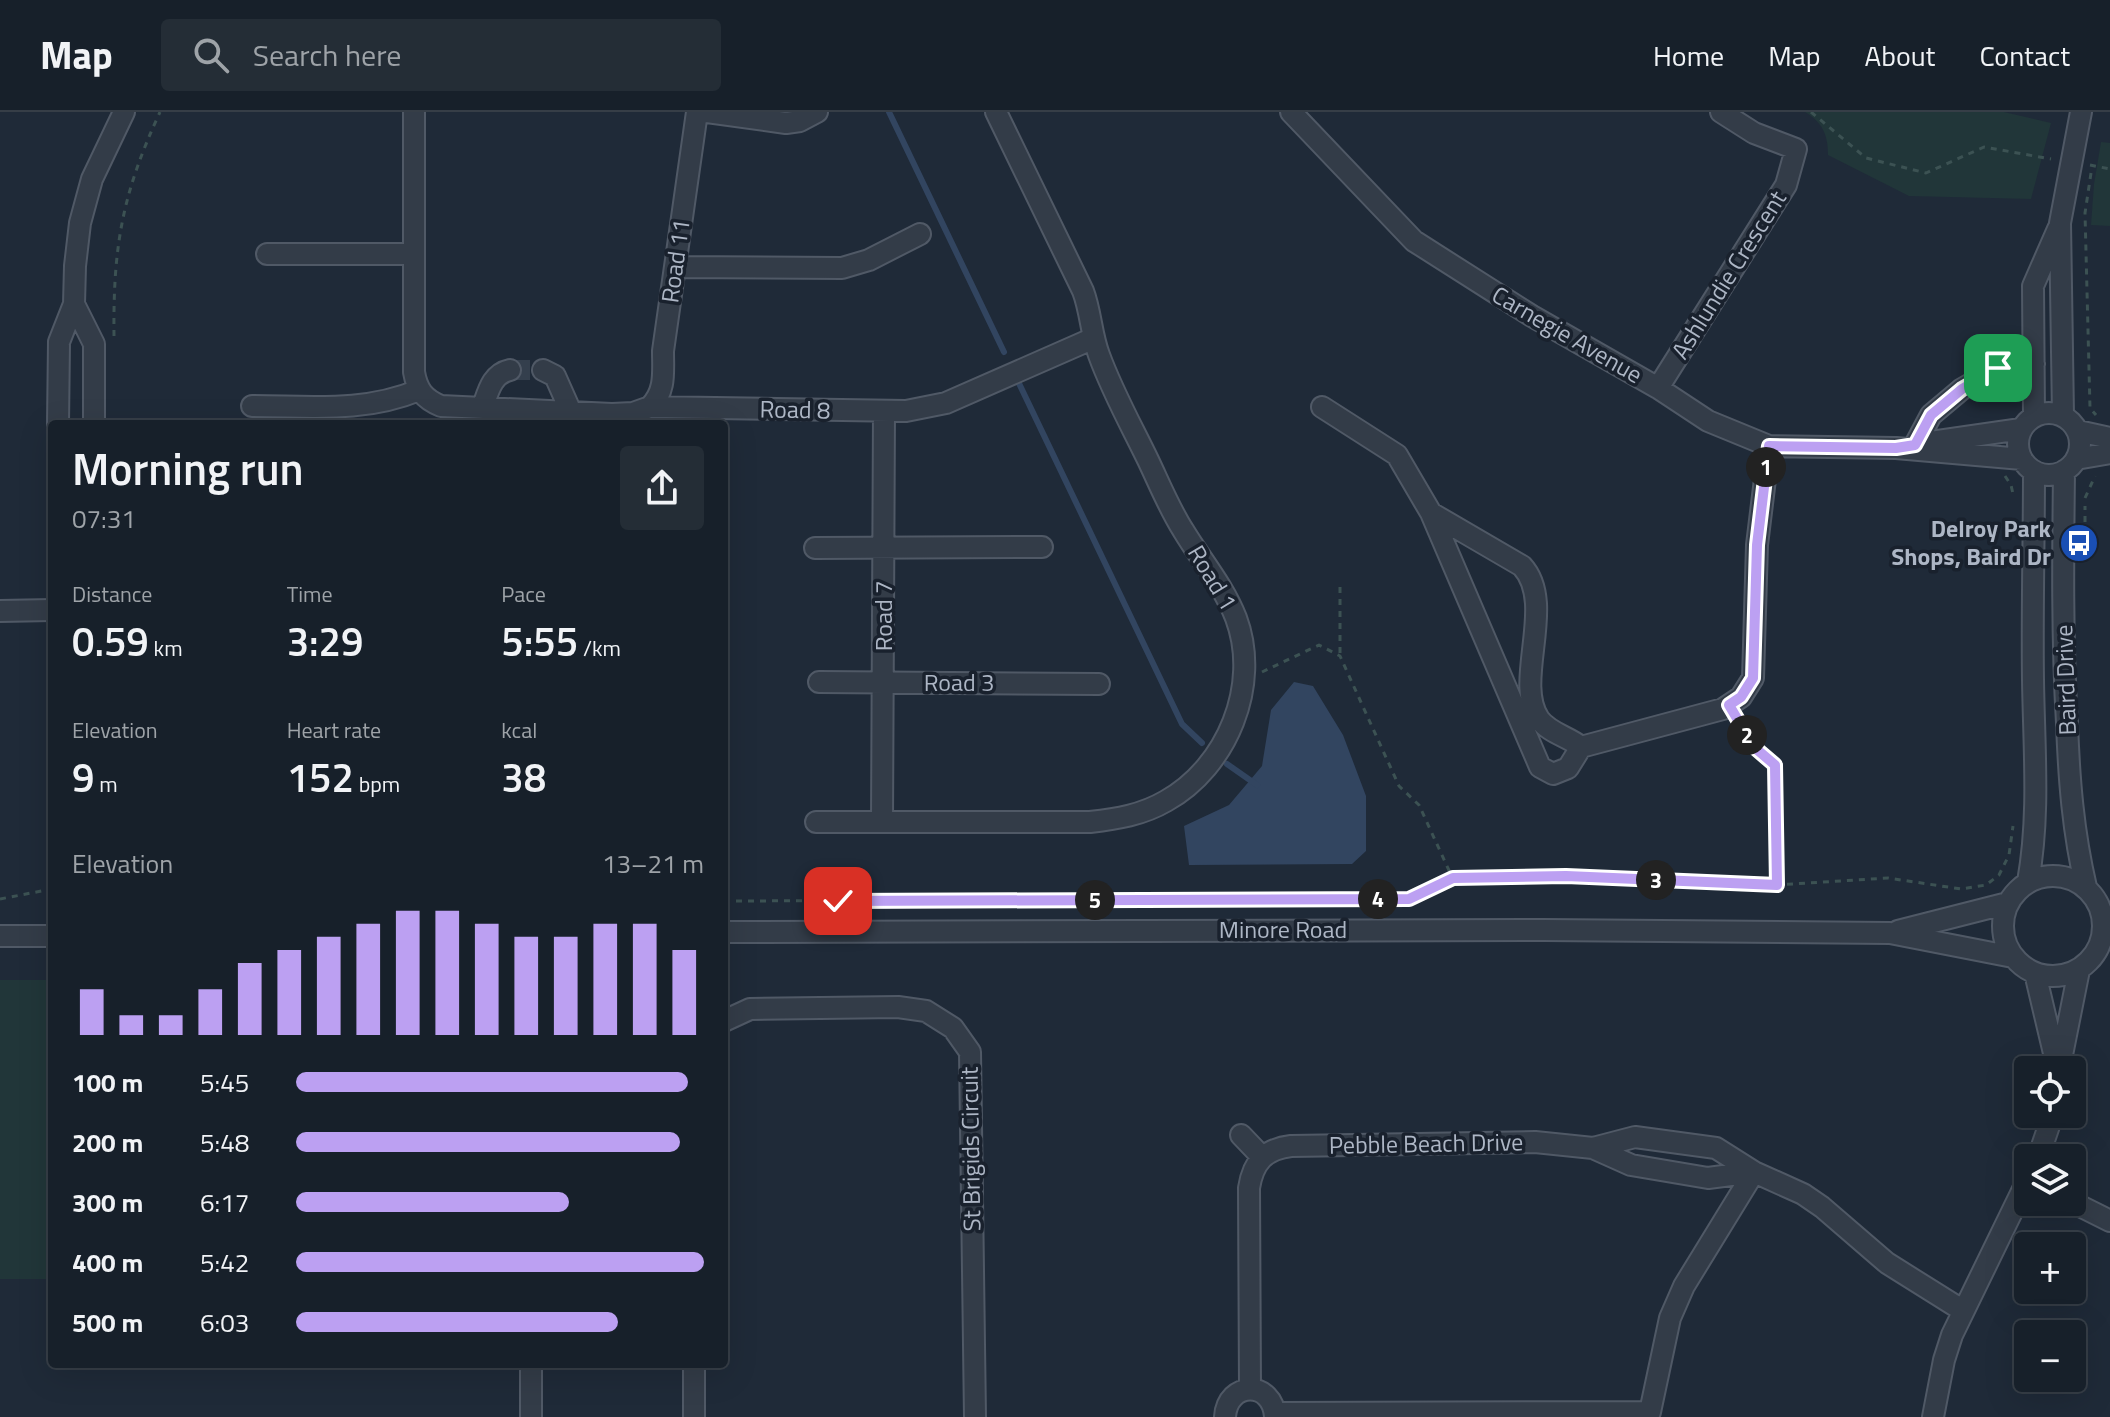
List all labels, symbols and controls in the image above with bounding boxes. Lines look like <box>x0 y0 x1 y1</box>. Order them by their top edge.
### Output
search box <box>161 19 721 91</box>
text: Map <box>40 26 113 84</box>
text: Search here <box>253 32 402 78</box>
icon: search <box>189 33 233 77</box>
text: Home <box>1653 34 1724 77</box>
text: Map <box>1768 34 1821 77</box>
text: About <box>1865 34 1935 77</box>
text: Contact <box>1979 34 2070 77</box>
street label: Ashlundie Crescent <box>1662 183 1795 366</box>
street label: Road 11 <box>651 217 699 305</box>
street label: Carnegie Avenue <box>1486 276 1649 392</box>
pin <box>1964 334 2032 402</box>
icon: arrive <box>1976 346 2020 390</box>
street label: Road 8 <box>759 390 831 428</box>
text: Morning run <box>72 435 304 502</box>
button: share <box>620 446 704 530</box>
pin: 1 <box>1746 447 1786 487</box>
text: 1 <box>1760 450 1772 484</box>
text: 07:31 <box>72 499 136 538</box>
place label: Delroy Park Shops, Baird Dr <box>1891 510 2052 574</box>
bus stop icon: Delroy Park Shops, Baird Dr <box>2058 522 2100 564</box>
street label: Road 1 <box>1179 538 1246 617</box>
text: Distance <box>72 577 152 611</box>
text: Time <box>287 577 333 611</box>
text: Pace <box>501 577 546 611</box>
street label: Road 7 <box>865 581 901 651</box>
text: 0.59 <box>72 611 149 672</box>
text: 3:29 <box>287 611 363 672</box>
text: 5:55 <box>501 611 578 672</box>
street label: Baird Drive <box>2045 624 2085 736</box>
text: km <box>149 631 183 665</box>
text: /km <box>578 631 621 665</box>
street label: Road 3 <box>924 664 994 700</box>
text: Elevation <box>72 713 158 747</box>
text: Heart rate <box>287 713 381 747</box>
text: kcal <box>501 713 537 747</box>
pin: 2 <box>1727 715 1767 755</box>
text: 2 <box>1741 718 1753 752</box>
text: 9 <box>72 747 94 808</box>
text: 152 <box>287 747 354 808</box>
text: 38 <box>501 747 546 808</box>
text: m <box>94 767 118 801</box>
text: bpm <box>354 767 400 801</box>
text: Elevation <box>72 844 173 883</box>
text: 13–21 m <box>602 844 704 883</box>
pin: 3 <box>1636 860 1676 900</box>
text: 3 <box>1650 863 1662 897</box>
pin <box>804 867 872 935</box>
icon: check <box>816 879 860 923</box>
pin: 4 <box>1358 879 1398 919</box>
pin: 5 <box>1075 880 1115 920</box>
text: 4 <box>1372 882 1384 916</box>
text: 5 <box>1089 883 1101 917</box>
street label: Minore Road <box>1219 911 1347 947</box>
map controls <box>2014 1056 2086 1392</box>
button: locate <box>2014 1056 2086 1128</box>
text: 100 m <box>72 1063 143 1102</box>
text: 5:45 <box>200 1063 249 1102</box>
street label: St Brigids Circuit <box>951 1066 989 1232</box>
text: 200 m <box>72 1123 143 1162</box>
text: 5:48 <box>200 1123 249 1162</box>
street label: Pebble Beach Drive <box>1328 1123 1524 1163</box>
button: layers <box>2014 1144 2086 1216</box>
text: 300 m <box>72 1183 143 1222</box>
text: 6:17 <box>200 1183 249 1222</box>
button: + <box>2014 1232 2086 1304</box>
text: 400 m <box>72 1243 143 1282</box>
text: 5:42 <box>200 1243 249 1282</box>
text: 500 m <box>72 1303 143 1342</box>
text: 6:03 <box>200 1303 249 1342</box>
button: − <box>2014 1320 2086 1392</box>

